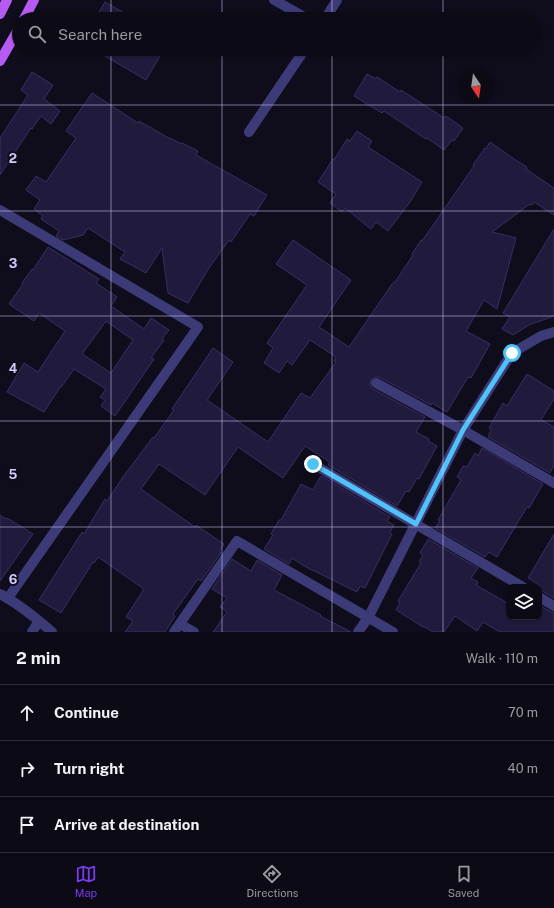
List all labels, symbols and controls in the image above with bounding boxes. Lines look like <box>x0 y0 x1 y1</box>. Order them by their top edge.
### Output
search box <box>12 12 542 56</box>
icon: search <box>26 23 48 45</box>
text: Search here <box>58 26 142 43</box>
north arrow <box>458 68 494 104</box>
text: 2 <box>9 151 17 166</box>
text: 3 <box>9 256 18 271</box>
route start <box>503 344 521 362</box>
text: 4 <box>9 361 18 376</box>
route end <box>304 455 322 473</box>
text: 5 <box>9 467 18 482</box>
text: 6 <box>9 572 18 587</box>
map controls <box>506 584 542 620</box>
button: layers <box>506 584 542 620</box>
text: 2 min <box>16 648 61 668</box>
text: Walk · 110 m <box>466 651 538 666</box>
icon: ahead <box>16 702 38 724</box>
text: Continue <box>54 704 119 721</box>
text: 70 m <box>508 705 538 720</box>
icon: right <box>16 758 38 780</box>
text: Turn right <box>54 760 124 777</box>
text: 40 m <box>507 761 538 776</box>
icon: arrive <box>16 814 38 836</box>
text: Arrive at destination <box>54 816 199 833</box>
tab: Map <box>75 863 97 899</box>
tab: Directions <box>247 863 298 899</box>
tab: Saved <box>448 863 479 899</box>

